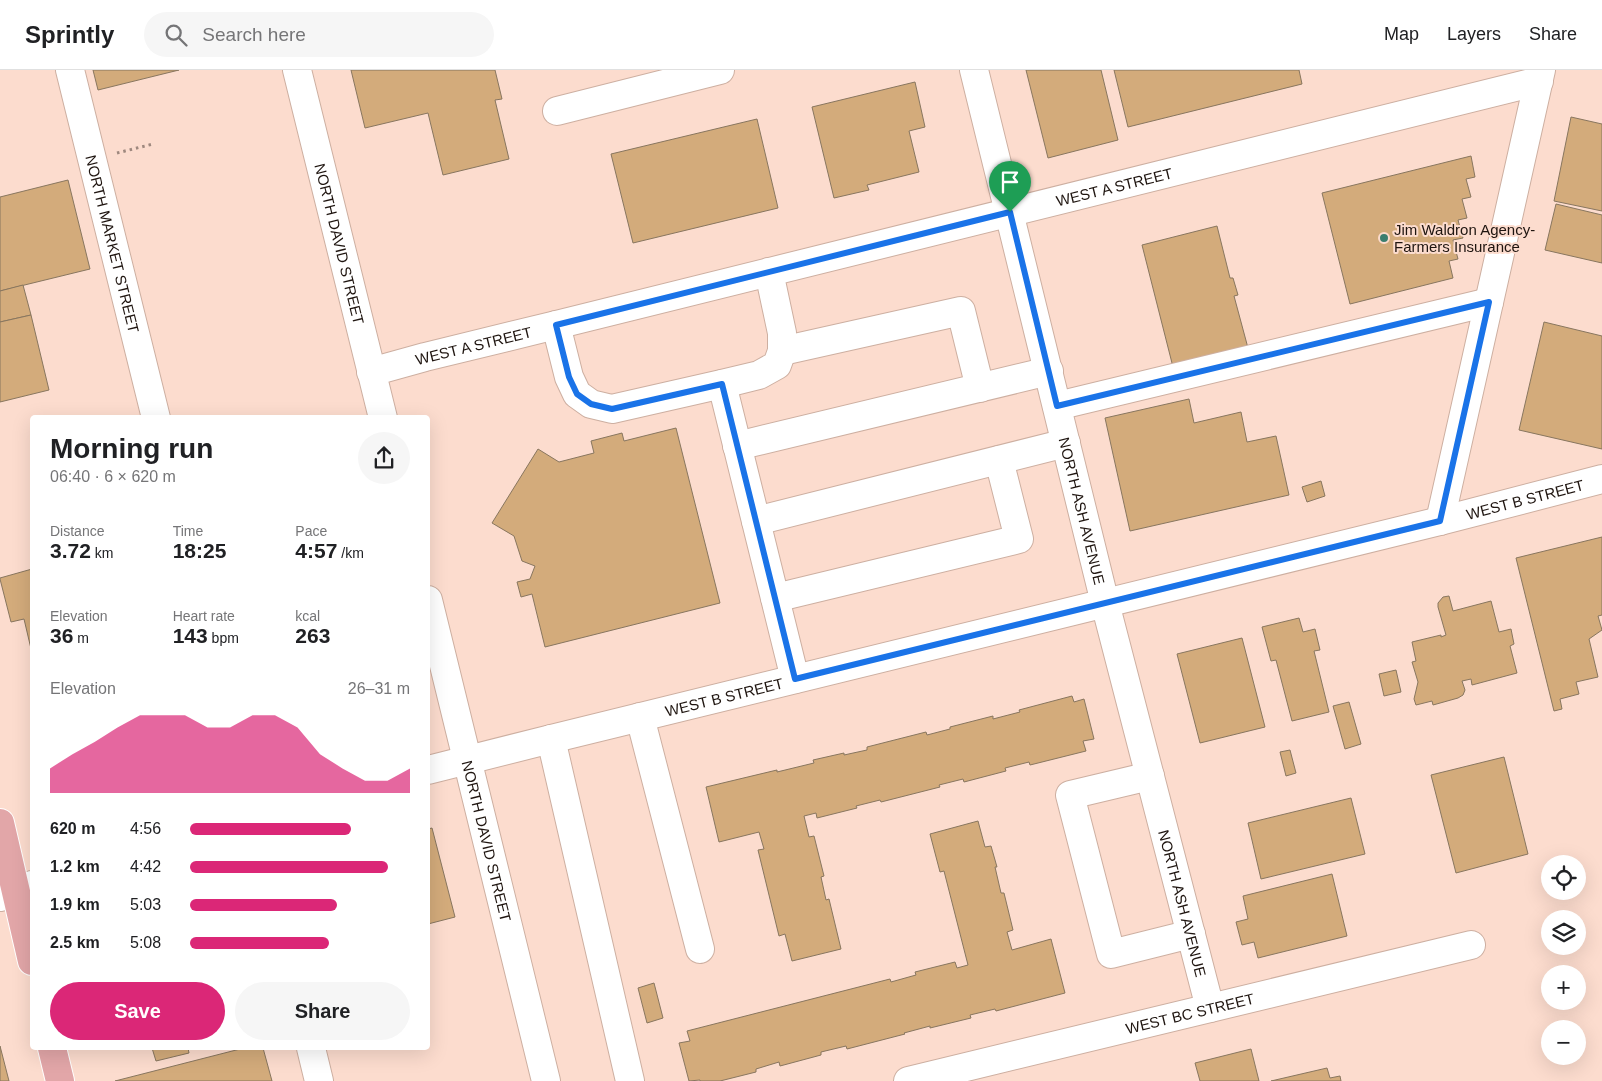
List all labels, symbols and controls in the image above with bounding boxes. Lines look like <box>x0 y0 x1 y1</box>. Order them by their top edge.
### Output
search box <box>144 12 494 57</box>
text: Sprintly <box>25 21 114 48</box>
icon: search <box>162 21 190 49</box>
text: Search here <box>202 24 306 45</box>
text: Map <box>1384 24 1419 44</box>
text: Layers <box>1447 24 1501 44</box>
text: Share <box>1529 24 1577 44</box>
street label: NORTH MARKET STREET <box>83 153 143 335</box>
street label: NORTH DAVID STREET <box>312 161 368 326</box>
pin <box>989 161 1031 212</box>
street label: WEST A STREET <box>1054 164 1174 209</box>
icon: arrive <box>996 168 1024 196</box>
place label: Jim Waldron Agency- Farmers Insurance <box>1394 221 1535 255</box>
marker: Jim Waldron Agency- Farmers Insurance <box>1378 232 1390 244</box>
street label: WEST A STREET <box>414 323 533 368</box>
button: share <box>358 432 410 484</box>
text: Morning run <box>50 433 213 464</box>
street label: NORTH ASH AVENUE <box>1056 435 1109 586</box>
text: 06:40 · 6 × 620 m <box>50 468 176 485</box>
street label: WEST B STREET <box>1464 476 1586 522</box>
text: Distance <box>50 523 104 539</box>
text: Time <box>173 523 203 539</box>
text: Pace <box>295 523 327 539</box>
text: 3.72 <box>50 539 91 562</box>
text: 18:25 <box>173 539 226 562</box>
text: 4:57 <box>295 539 337 562</box>
text: km <box>91 545 113 561</box>
text: /km <box>337 545 364 561</box>
text: Elevation <box>50 608 108 624</box>
text: Heart rate <box>173 608 235 624</box>
text: kcal <box>295 608 320 624</box>
text: 36 <box>50 624 73 647</box>
text: 143 <box>173 624 208 647</box>
text: 263 <box>295 624 330 647</box>
text: m <box>73 630 89 646</box>
text: bpm <box>208 630 239 646</box>
street label: WEST B STREET <box>663 674 785 719</box>
text: Elevation <box>50 680 116 697</box>
text: 26–31 m <box>348 680 410 697</box>
street label: NORTH DAVID STREET <box>459 758 515 923</box>
text: 620 m <box>50 820 95 837</box>
text: 4:56 <box>130 820 161 837</box>
street label: NORTH ASH AVENUE <box>1156 828 1210 979</box>
map controls <box>1541 855 1586 1065</box>
button: locate <box>1541 855 1586 900</box>
text: 1.2 km <box>50 858 100 875</box>
text: 4:42 <box>130 858 161 875</box>
text: 1.9 km <box>50 896 100 913</box>
text: 5:03 <box>130 896 161 913</box>
button: layers <box>1541 910 1586 955</box>
text: 2.5 km <box>50 934 100 951</box>
text: 5:08 <box>130 934 161 951</box>
button: + <box>1541 965 1586 1010</box>
button: Save <box>50 982 225 1040</box>
button: Share <box>235 982 410 1040</box>
street label: WEST BC STREET <box>1124 989 1256 1037</box>
button: − <box>1541 1020 1586 1065</box>

